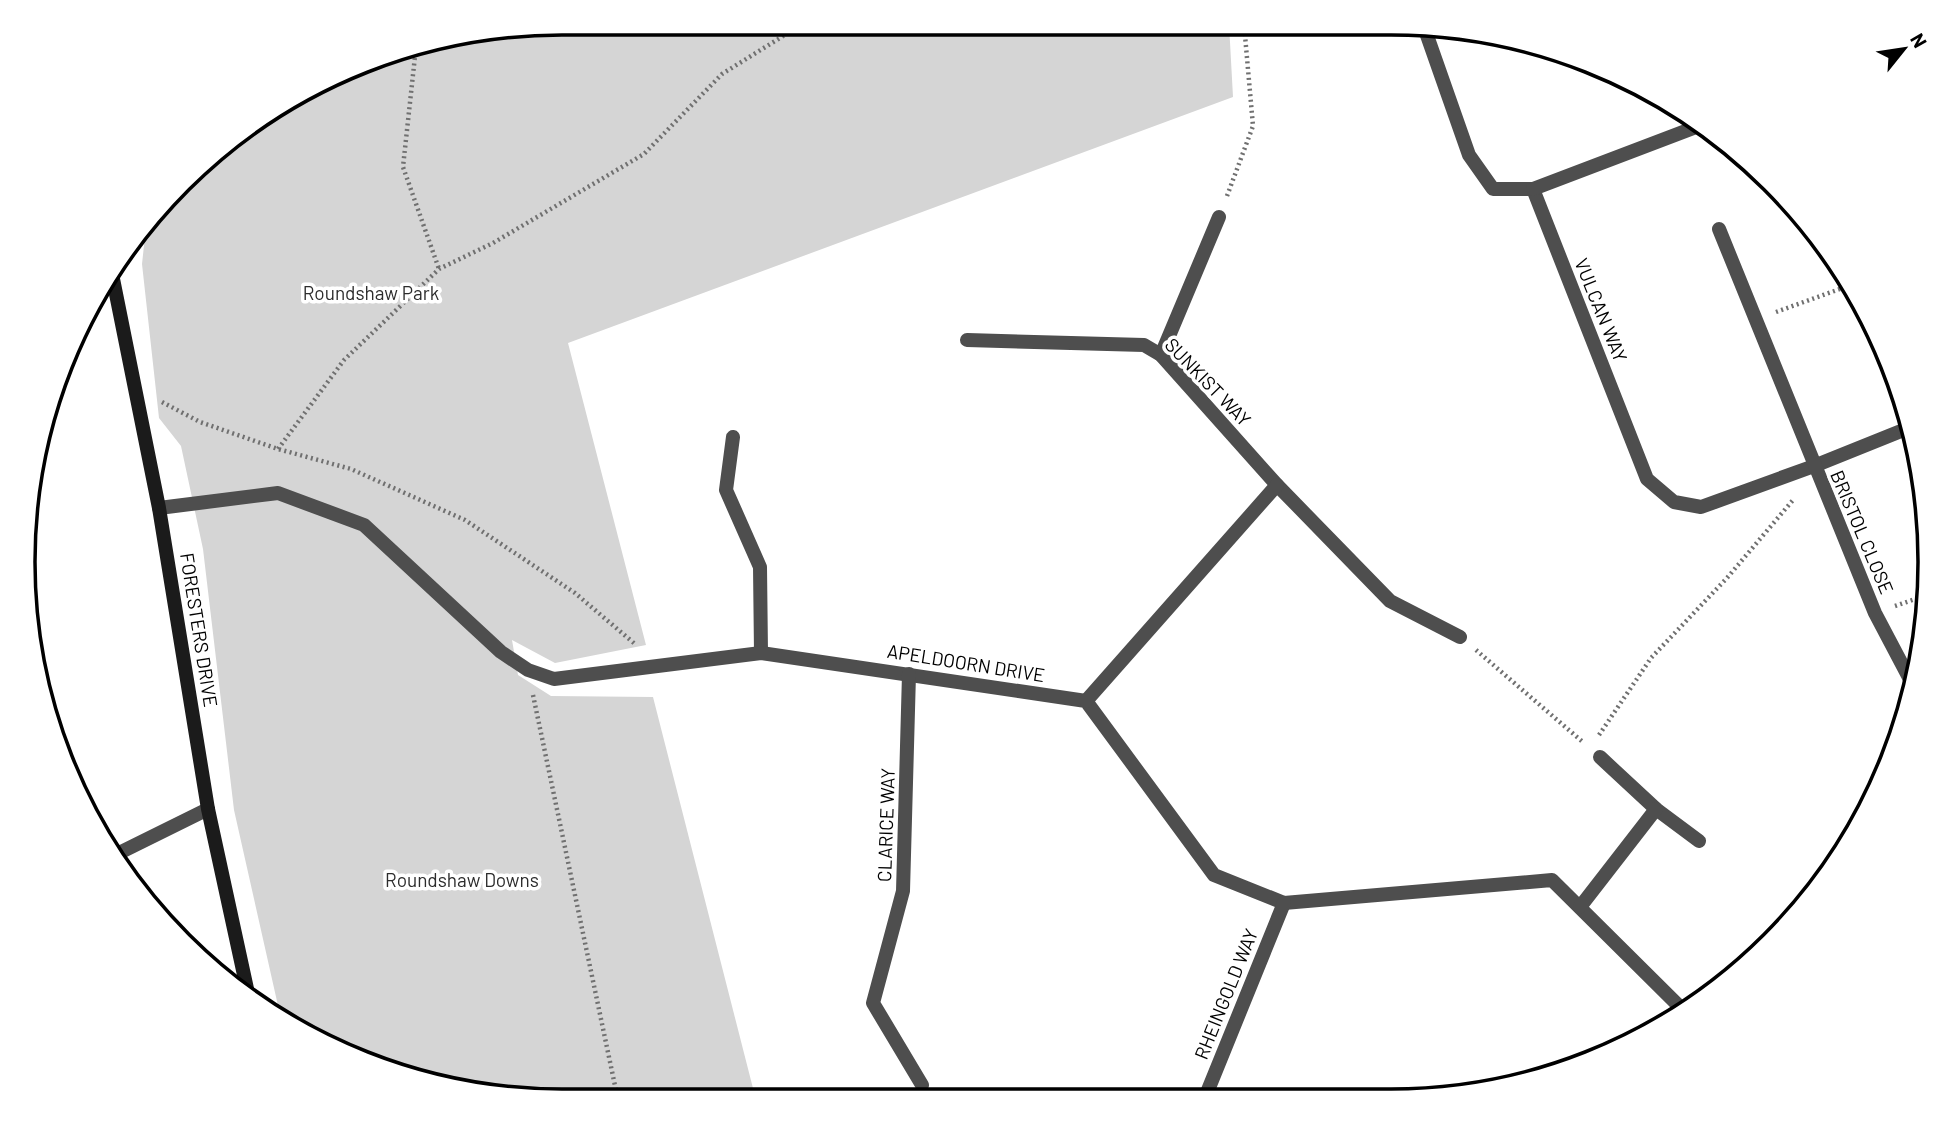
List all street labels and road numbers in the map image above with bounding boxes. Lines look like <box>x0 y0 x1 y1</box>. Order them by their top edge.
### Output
street label: VULCAN WAY <box>1570 255 1633 365</box>
street label: SUNKIST WAY <box>1161 333 1256 431</box>
street label: BRISTOL CLOSE <box>1826 466 1899 597</box>
street label: FORESTERS DRIVE <box>176 551 223 709</box>
street label: APELDOORN DRIVE <box>886 639 1047 686</box>
street label: CLARICE WAY <box>872 767 899 882</box>
street label: RHEINGOLD WAY <box>1189 925 1262 1063</box>

